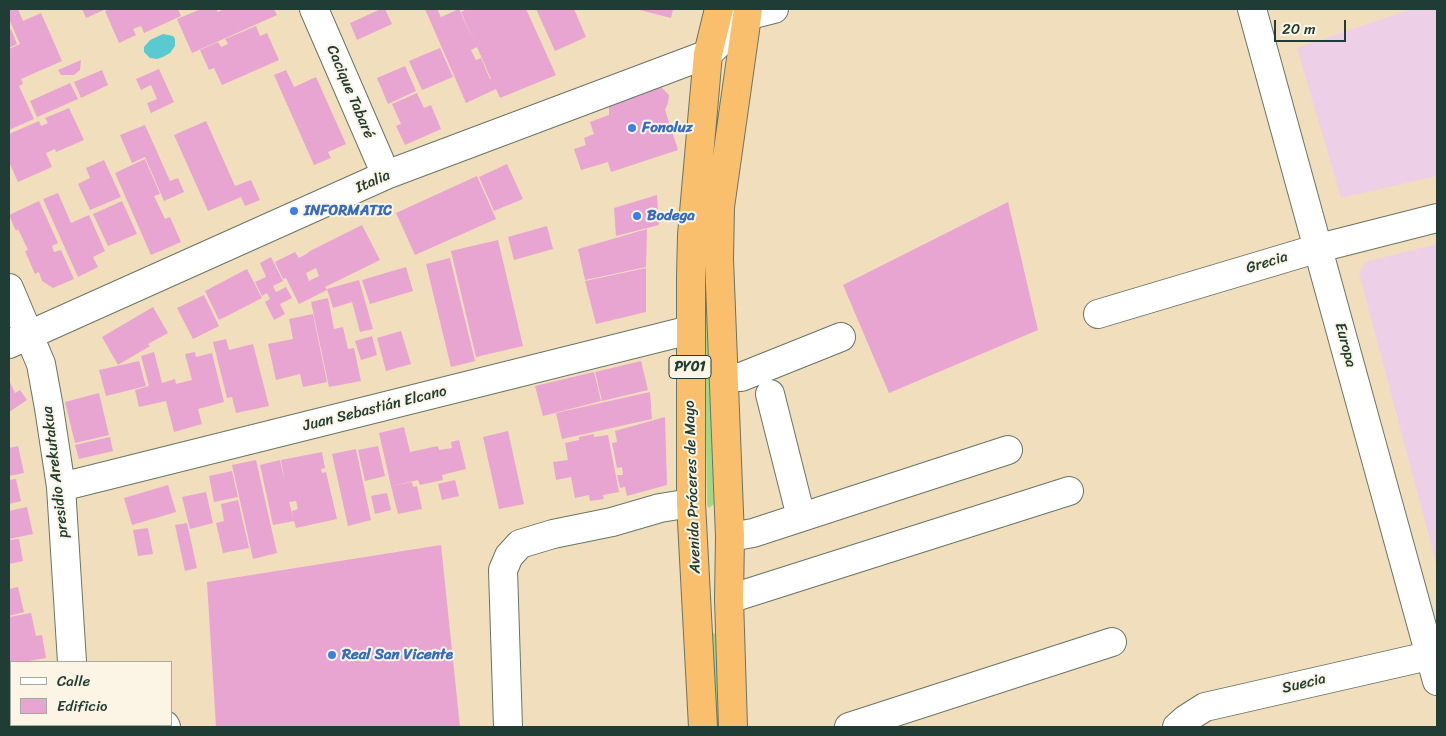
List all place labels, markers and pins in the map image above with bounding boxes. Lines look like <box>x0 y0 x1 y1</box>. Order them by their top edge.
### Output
place label: Fonoluz <box>642 119 693 137</box>
marker: Fonoluz <box>626 122 638 134</box>
place label: INFORMATIC <box>304 202 392 220</box>
marker: INFORMATIC <box>288 205 300 217</box>
place label: Bodega <box>647 207 695 225</box>
marker: Bodega <box>631 210 643 222</box>
place label: Real San Vicente <box>342 646 453 664</box>
marker: Real San Vicente <box>326 649 338 661</box>

